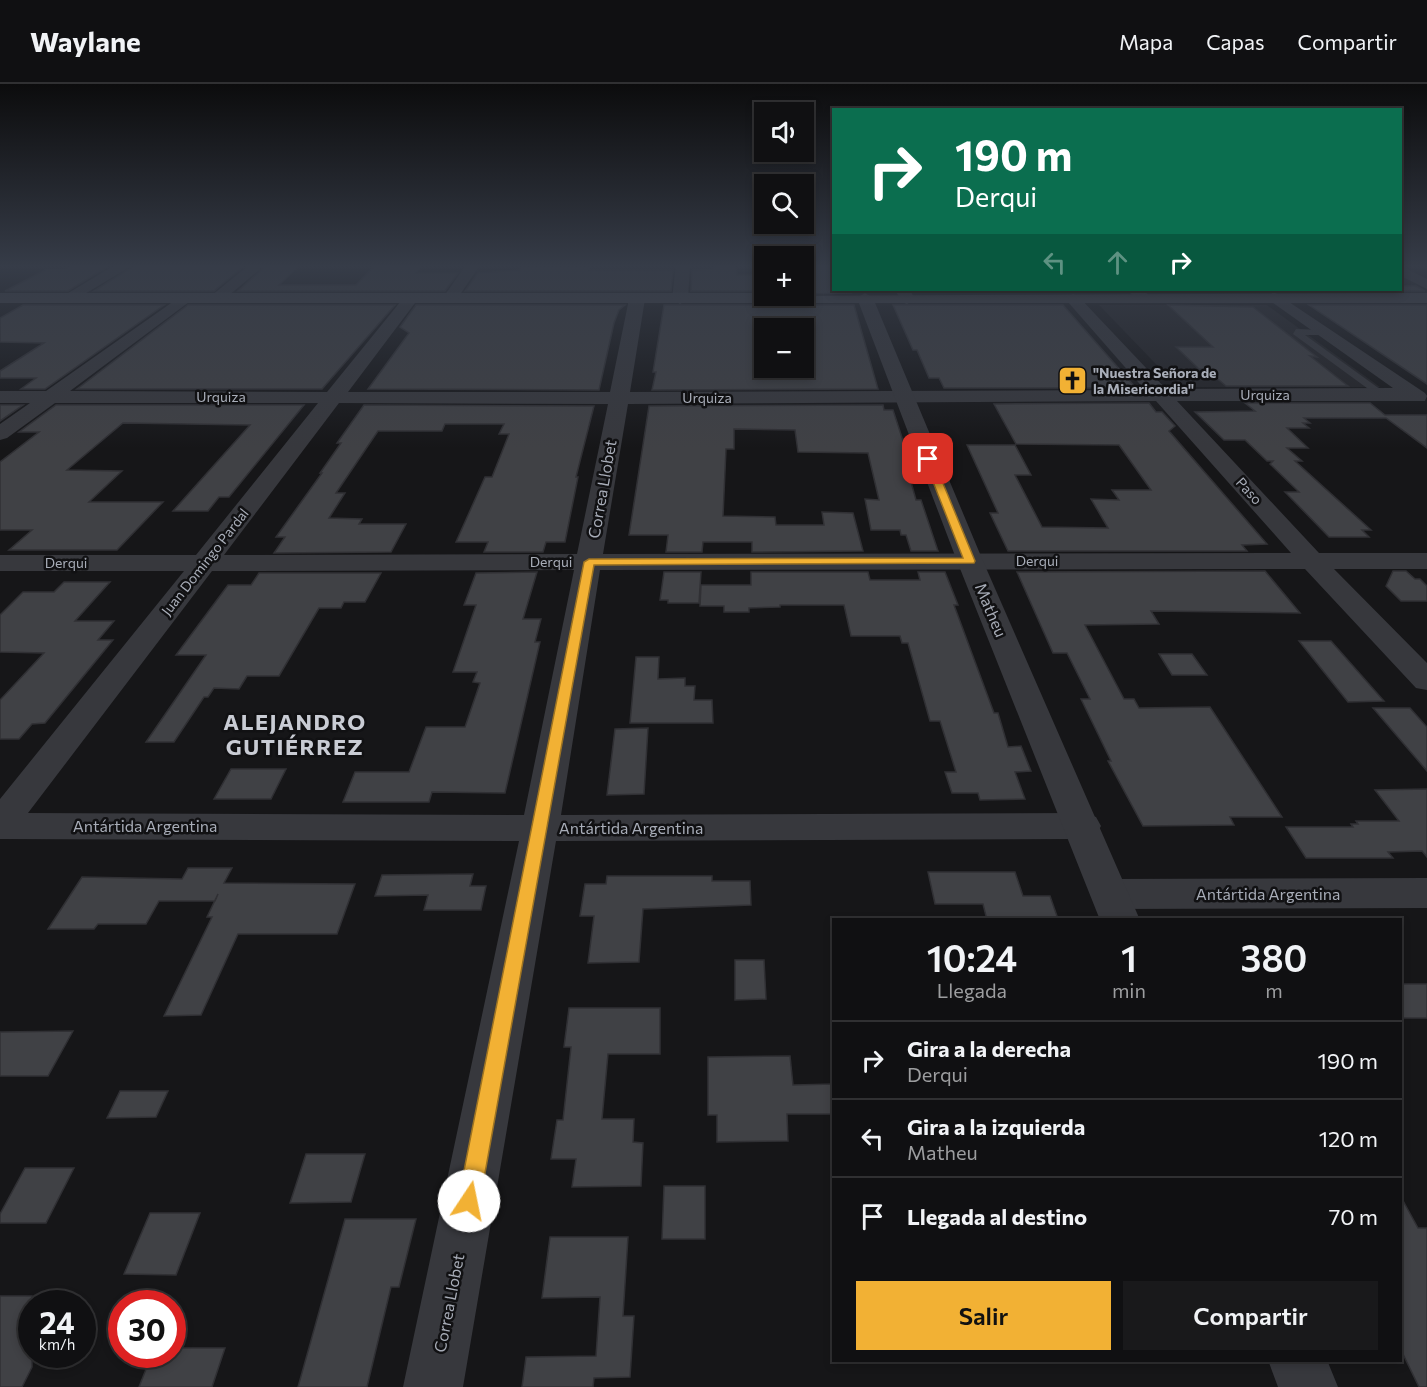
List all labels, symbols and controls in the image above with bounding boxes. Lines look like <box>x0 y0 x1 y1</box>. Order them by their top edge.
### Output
text: Waylane <box>30 24 141 58</box>
text: Mapa <box>1119 29 1173 54</box>
text: Capas <box>1206 29 1265 54</box>
text: Compartir <box>1298 29 1397 54</box>
map controls <box>754 102 814 378</box>
button: sound <box>754 102 814 162</box>
text: 190 m <box>955 128 1073 180</box>
icon: right <box>856 132 934 210</box>
button: search <box>754 174 814 234</box>
text: Derqui <box>955 180 1037 213</box>
button: + <box>754 246 814 306</box>
icon: left <box>1038 246 1071 279</box>
icon: ahead <box>1101 246 1134 279</box>
icon: right <box>1164 246 1197 279</box>
button: − <box>754 318 814 378</box>
place label: "Nuestra Señora de la Misericordia" <box>1093 364 1217 397</box>
church icon: "Nuestra Señora de la Misericordia" <box>1056 365 1088 397</box>
street label: Urquiza <box>1240 386 1290 403</box>
street label: Urquiza <box>196 388 246 405</box>
street label: Urquiza <box>682 389 732 406</box>
pin <box>902 433 953 484</box>
street label: Correa Llobet <box>583 438 620 540</box>
icon: arrive <box>911 442 944 475</box>
street label: Paso <box>1233 474 1266 508</box>
street label: Juan Domingo Pardal <box>157 505 252 619</box>
street label: Derqui <box>1016 552 1058 569</box>
street label: Derqui <box>530 553 572 570</box>
street label: Derqui <box>45 554 87 571</box>
street label: Matheu <box>972 580 1011 640</box>
district label: ALEJANDRO GUTIÉRREZ <box>223 708 367 760</box>
street label: Antártida Argentina <box>73 816 217 835</box>
street label: Antártida Argentina <box>559 818 703 837</box>
street label: Antártida Argentina <box>1196 884 1340 903</box>
text: 10:24 <box>927 935 1017 979</box>
text: 1 <box>1121 935 1137 979</box>
text: 380 <box>1241 935 1307 979</box>
text: Llegada <box>937 978 1007 1002</box>
text: min <box>1112 978 1146 1002</box>
text: m <box>1265 978 1283 1002</box>
text: Gira a la derecha <box>907 1035 1071 1062</box>
icon: right <box>856 1044 889 1077</box>
text: 190 m <box>1317 1047 1378 1074</box>
text: Derqui <box>907 1062 968 1086</box>
text: Gira a la izquierda <box>907 1113 1085 1140</box>
icon: left <box>856 1122 889 1155</box>
text: 120 m <box>1319 1125 1378 1152</box>
text: Matheu <box>907 1140 978 1164</box>
position arrow <box>437 1169 501 1233</box>
icon: arrive <box>856 1200 889 1233</box>
text: Llegada al destino <box>907 1203 1087 1230</box>
text: 70 m <box>1329 1203 1378 1230</box>
street label: Correa Llobet <box>430 1252 467 1354</box>
button: Salir <box>856 1281 1111 1350</box>
button: Compartir <box>1123 1281 1378 1350</box>
speed limit sign: 30 <box>108 1290 186 1368</box>
text: 24 <box>39 1303 75 1340</box>
text: km/h <box>39 1335 75 1353</box>

